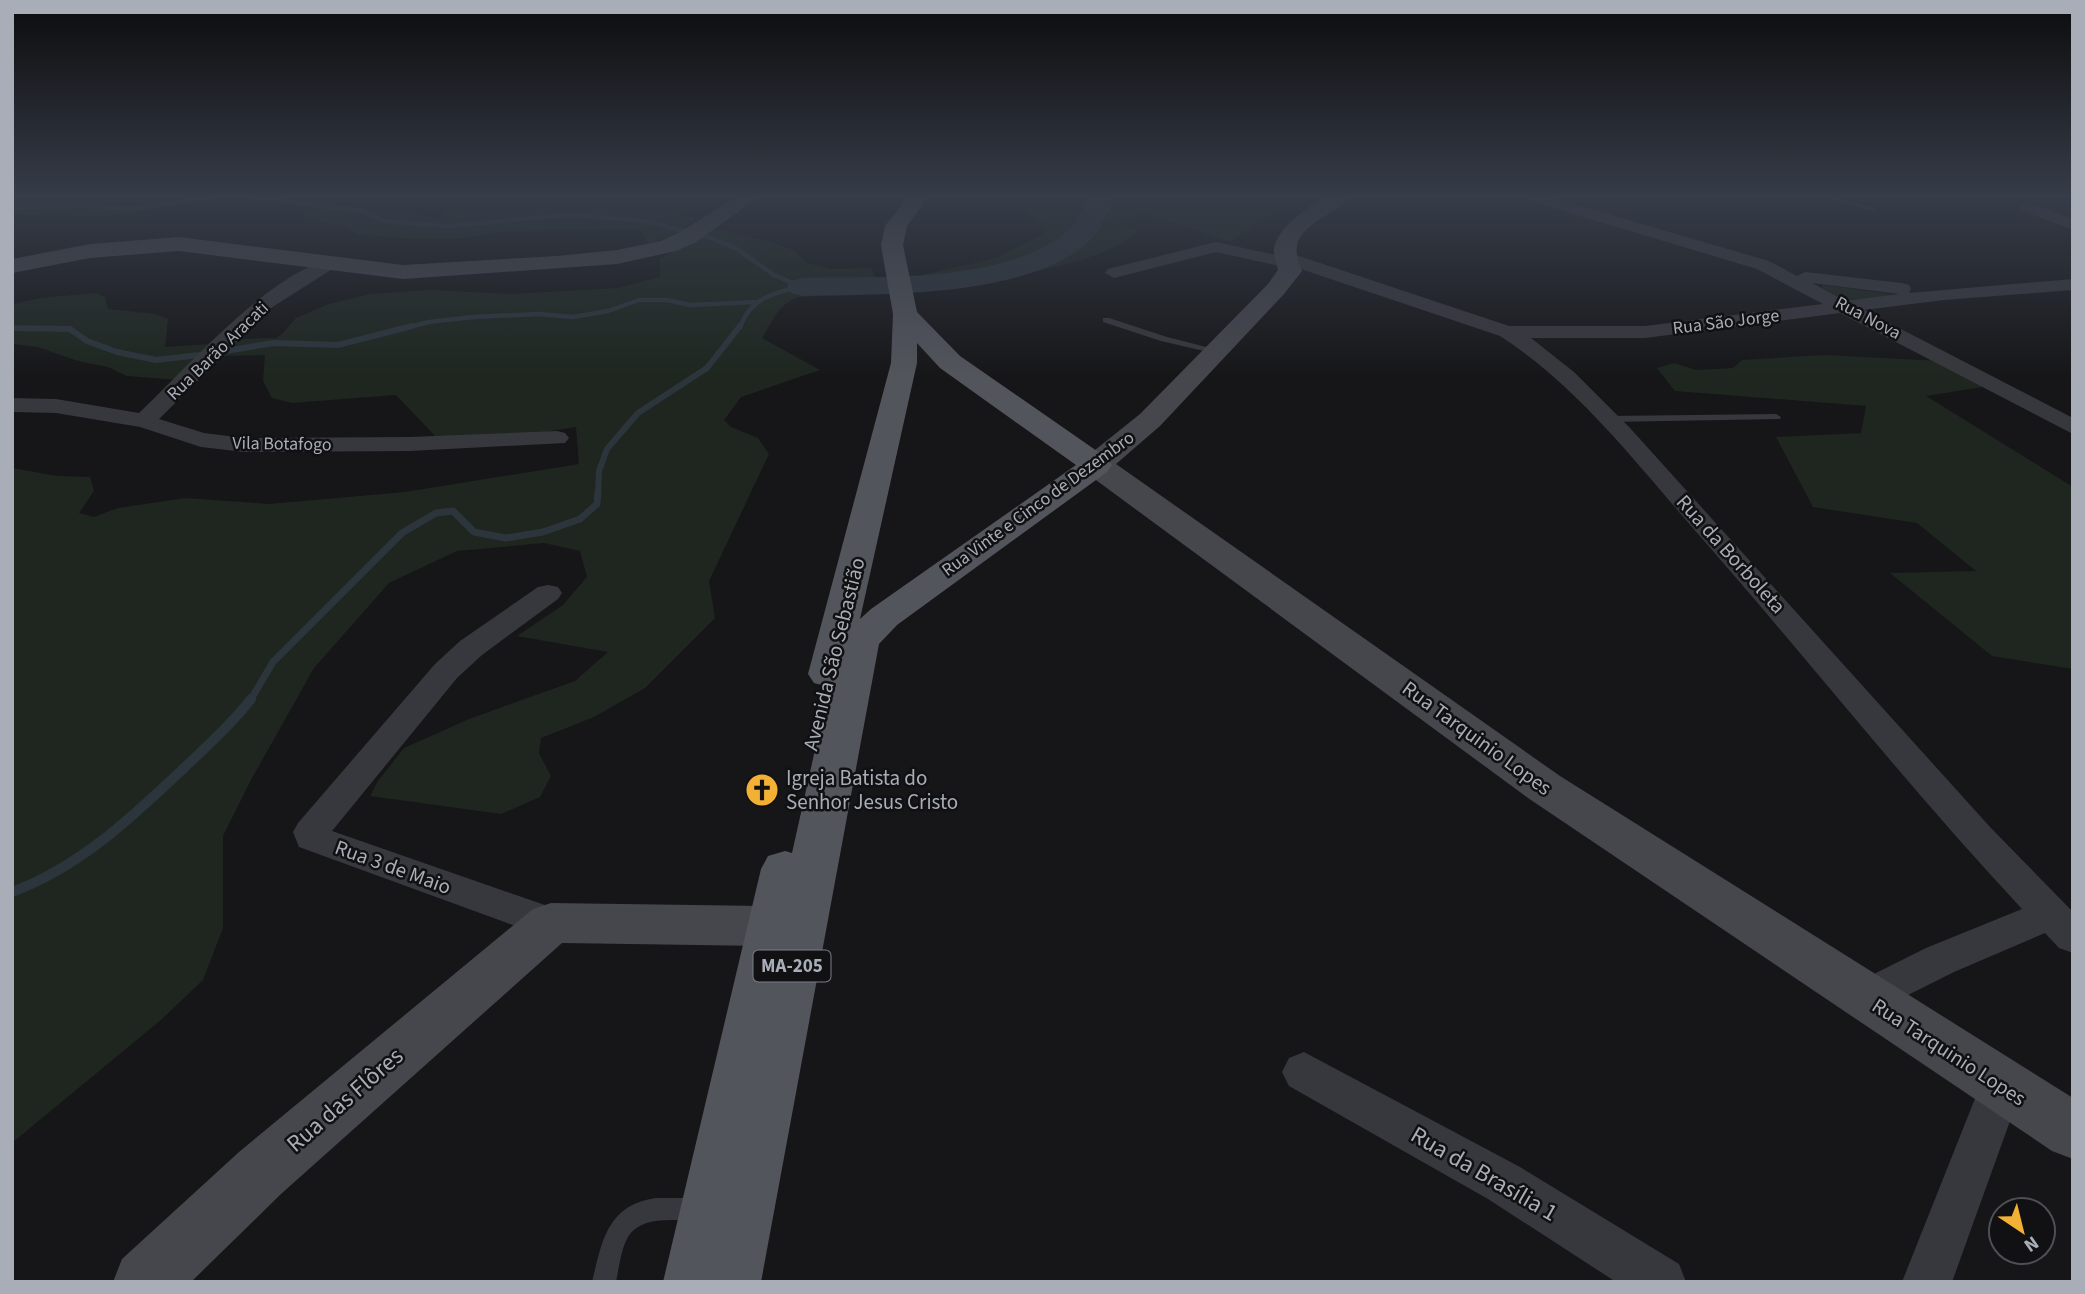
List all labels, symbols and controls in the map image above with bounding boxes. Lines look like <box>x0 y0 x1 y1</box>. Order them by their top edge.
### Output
street label: Rua Nova <box>1831 290 1905 346</box>
street label: Rua Barão Aracati <box>162 296 274 406</box>
street label: Rua São Jorge <box>1671 303 1781 341</box>
street label: Rua Vinte e Cinco de Dezembro <box>937 426 1139 582</box>
street label: Vila Botafogo <box>232 431 332 457</box>
street label: Rua da Borboleta <box>1669 488 1793 620</box>
street label: Avenida São Sebastião <box>795 554 873 754</box>
street label: Rua Tarquinio Lopes <box>1396 673 1558 803</box>
place label: Igreja Batista do Senhor Jesus Cristo <box>786 763 958 817</box>
church icon: Igreja Batista do Senhor Jesus Cristo <box>743 771 781 809</box>
street label: Rua 3 de Maio <box>331 832 455 902</box>
road number: MA-205 <box>754 950 830 982</box>
street label: Rua Tarquinio Lopes <box>1866 991 2032 1113</box>
street label: Rua das Flôres <box>279 1039 411 1161</box>
street label: Rua da Brasília 1 <box>1404 1118 1564 1230</box>
north arrow <box>1987 1196 2057 1266</box>
text: N <box>2018 1229 2044 1258</box>

